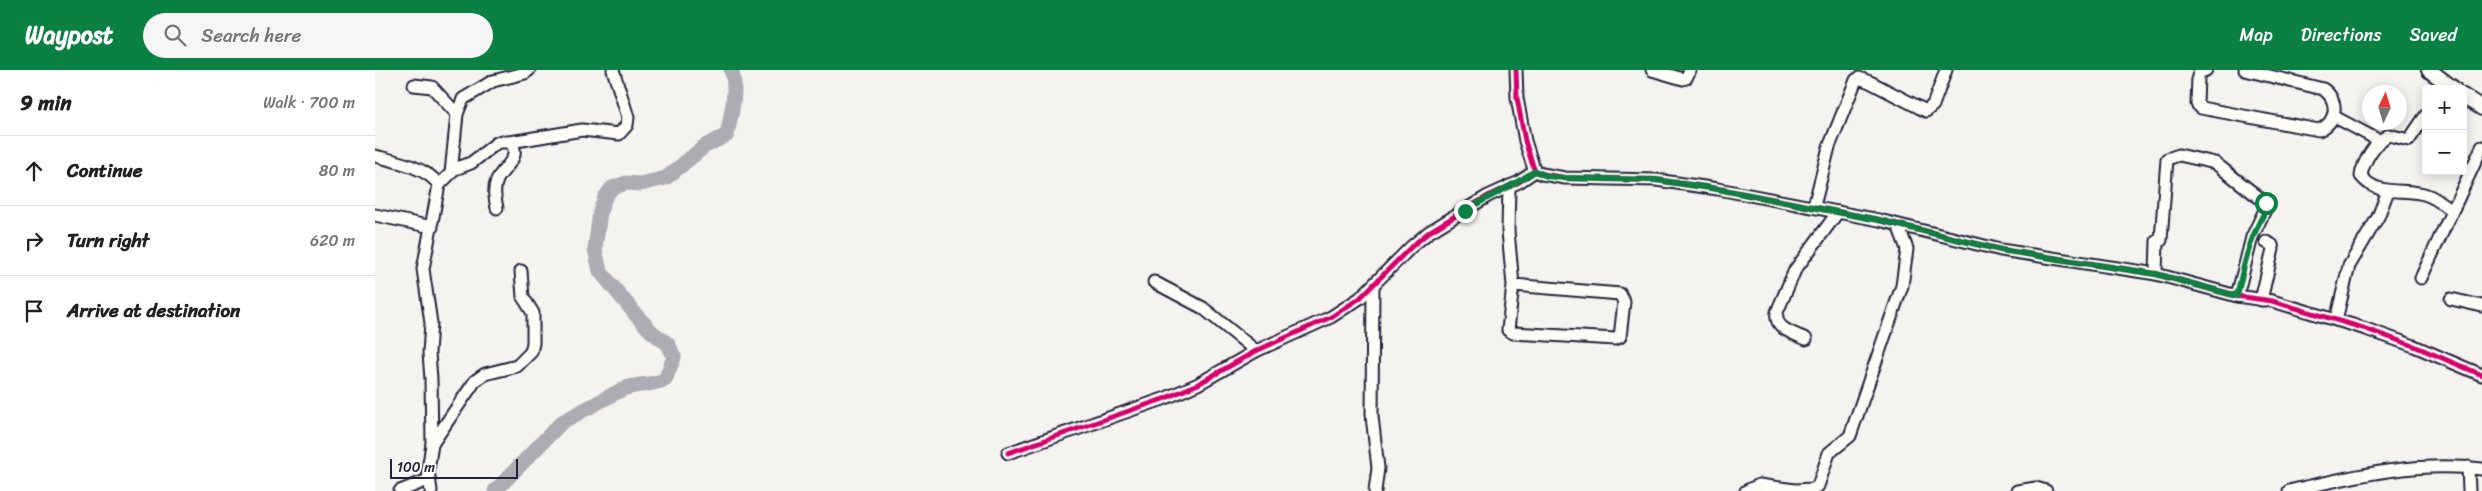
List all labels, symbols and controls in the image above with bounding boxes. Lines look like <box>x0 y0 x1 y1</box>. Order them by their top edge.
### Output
search box <box>143 13 493 58</box>
text: Waypost <box>25 14 113 56</box>
text: Search here <box>201 19 301 52</box>
text: Map <box>2240 19 2273 51</box>
text: Directions <box>2301 19 2382 51</box>
text: Saved <box>2410 19 2457 51</box>
icon: search <box>161 21 189 49</box>
text: 9 min <box>20 84 72 122</box>
north arrow <box>2362 85 2407 130</box>
map controls <box>2422 85 2467 175</box>
button: + <box>2422 85 2467 130</box>
text: Walk · 700 m <box>263 88 355 117</box>
button: − <box>2422 130 2467 175</box>
text: Continue <box>67 154 143 187</box>
text: 80 m <box>319 156 355 185</box>
icon: ahead <box>20 157 48 185</box>
route start <box>2255 192 2278 215</box>
route end <box>1454 200 1477 223</box>
text: Turn right <box>67 224 149 257</box>
text: 620 m <box>310 226 355 255</box>
icon: right <box>20 227 48 255</box>
text: Arrive at destination <box>67 294 240 327</box>
icon: arrive <box>20 297 48 325</box>
text: 100 m <box>397 455 435 480</box>
scale bar <box>390 456 517 479</box>

